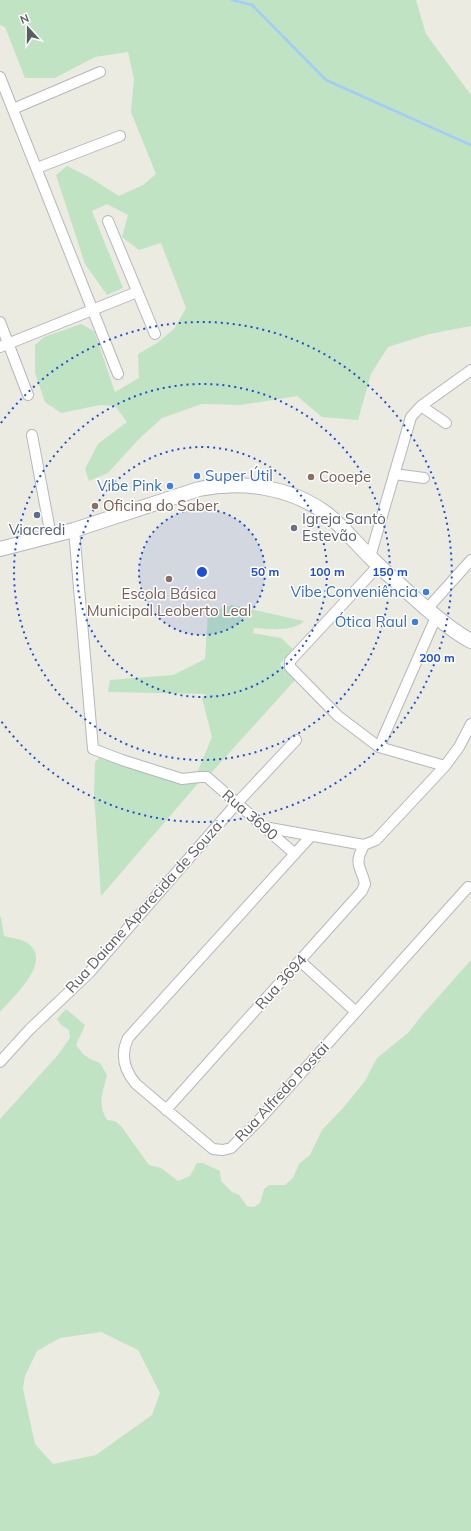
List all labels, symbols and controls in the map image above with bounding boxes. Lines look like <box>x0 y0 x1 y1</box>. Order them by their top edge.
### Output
north arrow <box>8 8 48 48</box>
text: N <box>18 11 31 27</box>
place label: Super Útil <box>205 466 273 485</box>
place label: Cooepe <box>319 467 371 486</box>
marker: Super Útil <box>192 471 202 481</box>
marker: Cooepe <box>306 472 316 482</box>
place label: Vibe Pink <box>97 476 162 495</box>
marker: Vibe Pink <box>165 481 175 491</box>
place label: Oficina do Saber <box>103 496 219 515</box>
marker: Oficina do Saber <box>90 501 100 511</box>
place label: Igreja Santo Estevão <box>302 509 386 545</box>
marker: Viacredi <box>32 510 42 520</box>
place label: Viacredi <box>9 520 65 539</box>
marker: Igreja Santo Estevão <box>289 523 299 533</box>
text: 50 m <box>251 564 279 579</box>
text: 100 m <box>309 564 345 579</box>
text: 150 m <box>372 564 408 579</box>
centre of rings <box>195 565 209 579</box>
marker: Escola Básica Municipal Leoberto Leal <box>164 574 174 584</box>
place label: Vibe Conveniência <box>291 582 418 601</box>
place label: Escola Básica Municipal Leoberto Leal <box>87 584 251 620</box>
marker: Vibe Conveniência <box>421 587 431 597</box>
place label: Ótica Raul <box>335 612 407 631</box>
marker: Ótica Raul <box>410 617 420 627</box>
text: 200 m <box>419 650 455 665</box>
street label: Rua 3690 <box>218 785 282 844</box>
street label: Rua Daiane Aparecida de Souza <box>61 817 226 997</box>
street label: Rua 3694 <box>251 950 310 1013</box>
street label: Rua Alfredo Postai <box>230 1038 333 1146</box>

